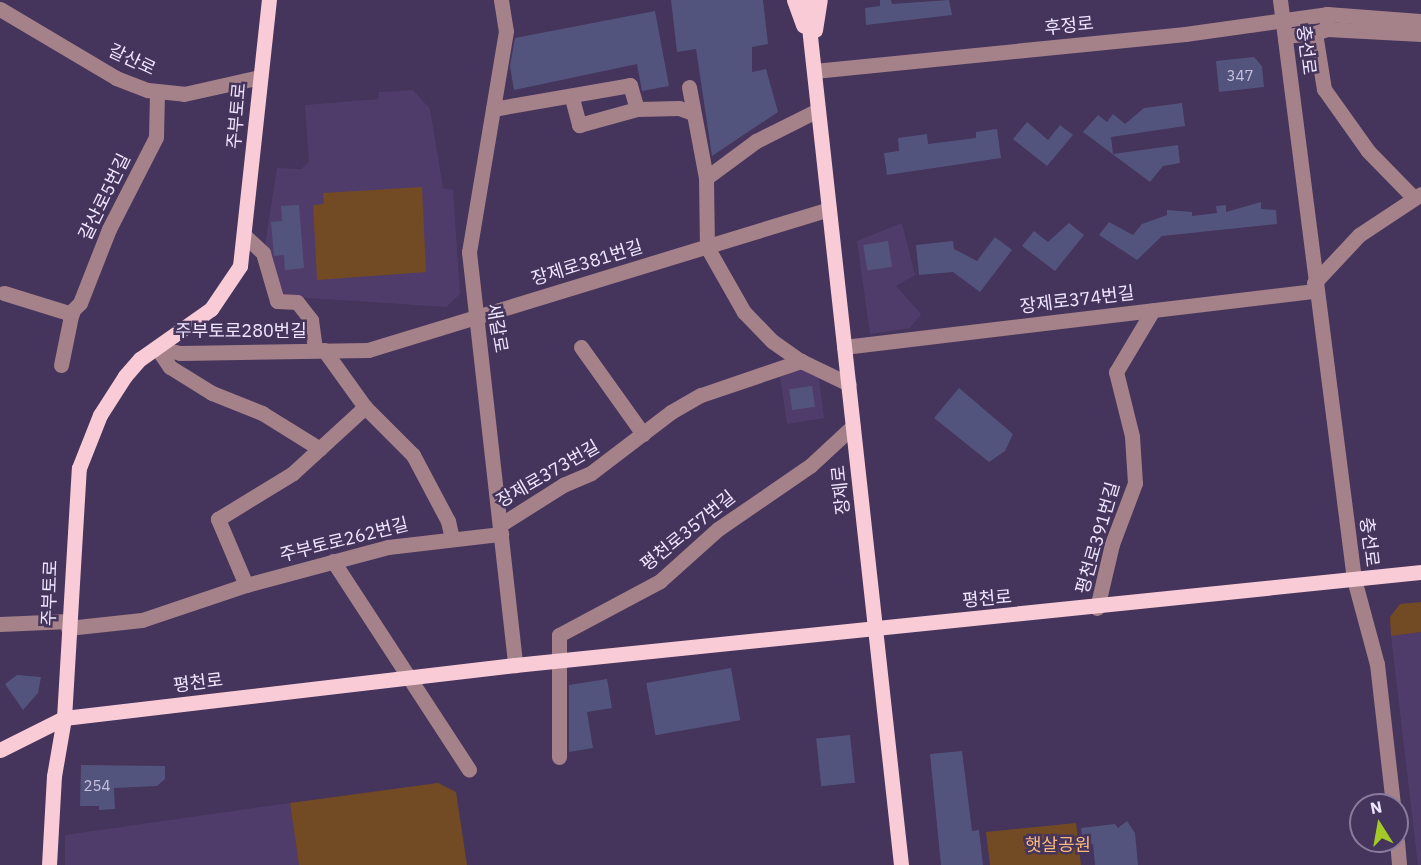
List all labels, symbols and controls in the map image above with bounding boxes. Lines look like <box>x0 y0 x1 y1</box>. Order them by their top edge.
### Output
street label: 후정로 <box>1043 13 1095 39</box>
street label: 충선로 <box>1292 24 1320 76</box>
street label: 갈산로 <box>105 40 159 80</box>
house number: 347 <box>1227 67 1253 85</box>
street label: 주부토로 <box>223 82 251 150</box>
street label: 갈산로5번길 <box>75 150 135 244</box>
street label: 장제로381번길 <box>529 236 645 290</box>
street label: 장제로374번길 <box>1019 282 1135 318</box>
street label: 새갈로 <box>482 302 512 354</box>
street label: 주부토로280번길 <box>175 320 307 342</box>
street label: 장제로373번길 <box>493 436 603 512</box>
street label: 장제로 <box>828 464 854 516</box>
street label: 평천로391번길 <box>1072 480 1124 596</box>
street label: 평천로357번길 <box>636 486 740 576</box>
street label: 주부토로262번길 <box>277 514 411 566</box>
street label: 충선로 <box>1355 516 1383 568</box>
street label: 주부토로 <box>38 560 62 626</box>
street label: 평천로 <box>961 586 1013 612</box>
street label: 평천로 <box>172 669 224 697</box>
house number: 254 <box>84 777 110 795</box>
north arrow <box>1349 793 1409 853</box>
text: N <box>1368 796 1384 818</box>
park label: 햇살공원 <box>1025 834 1091 856</box>

